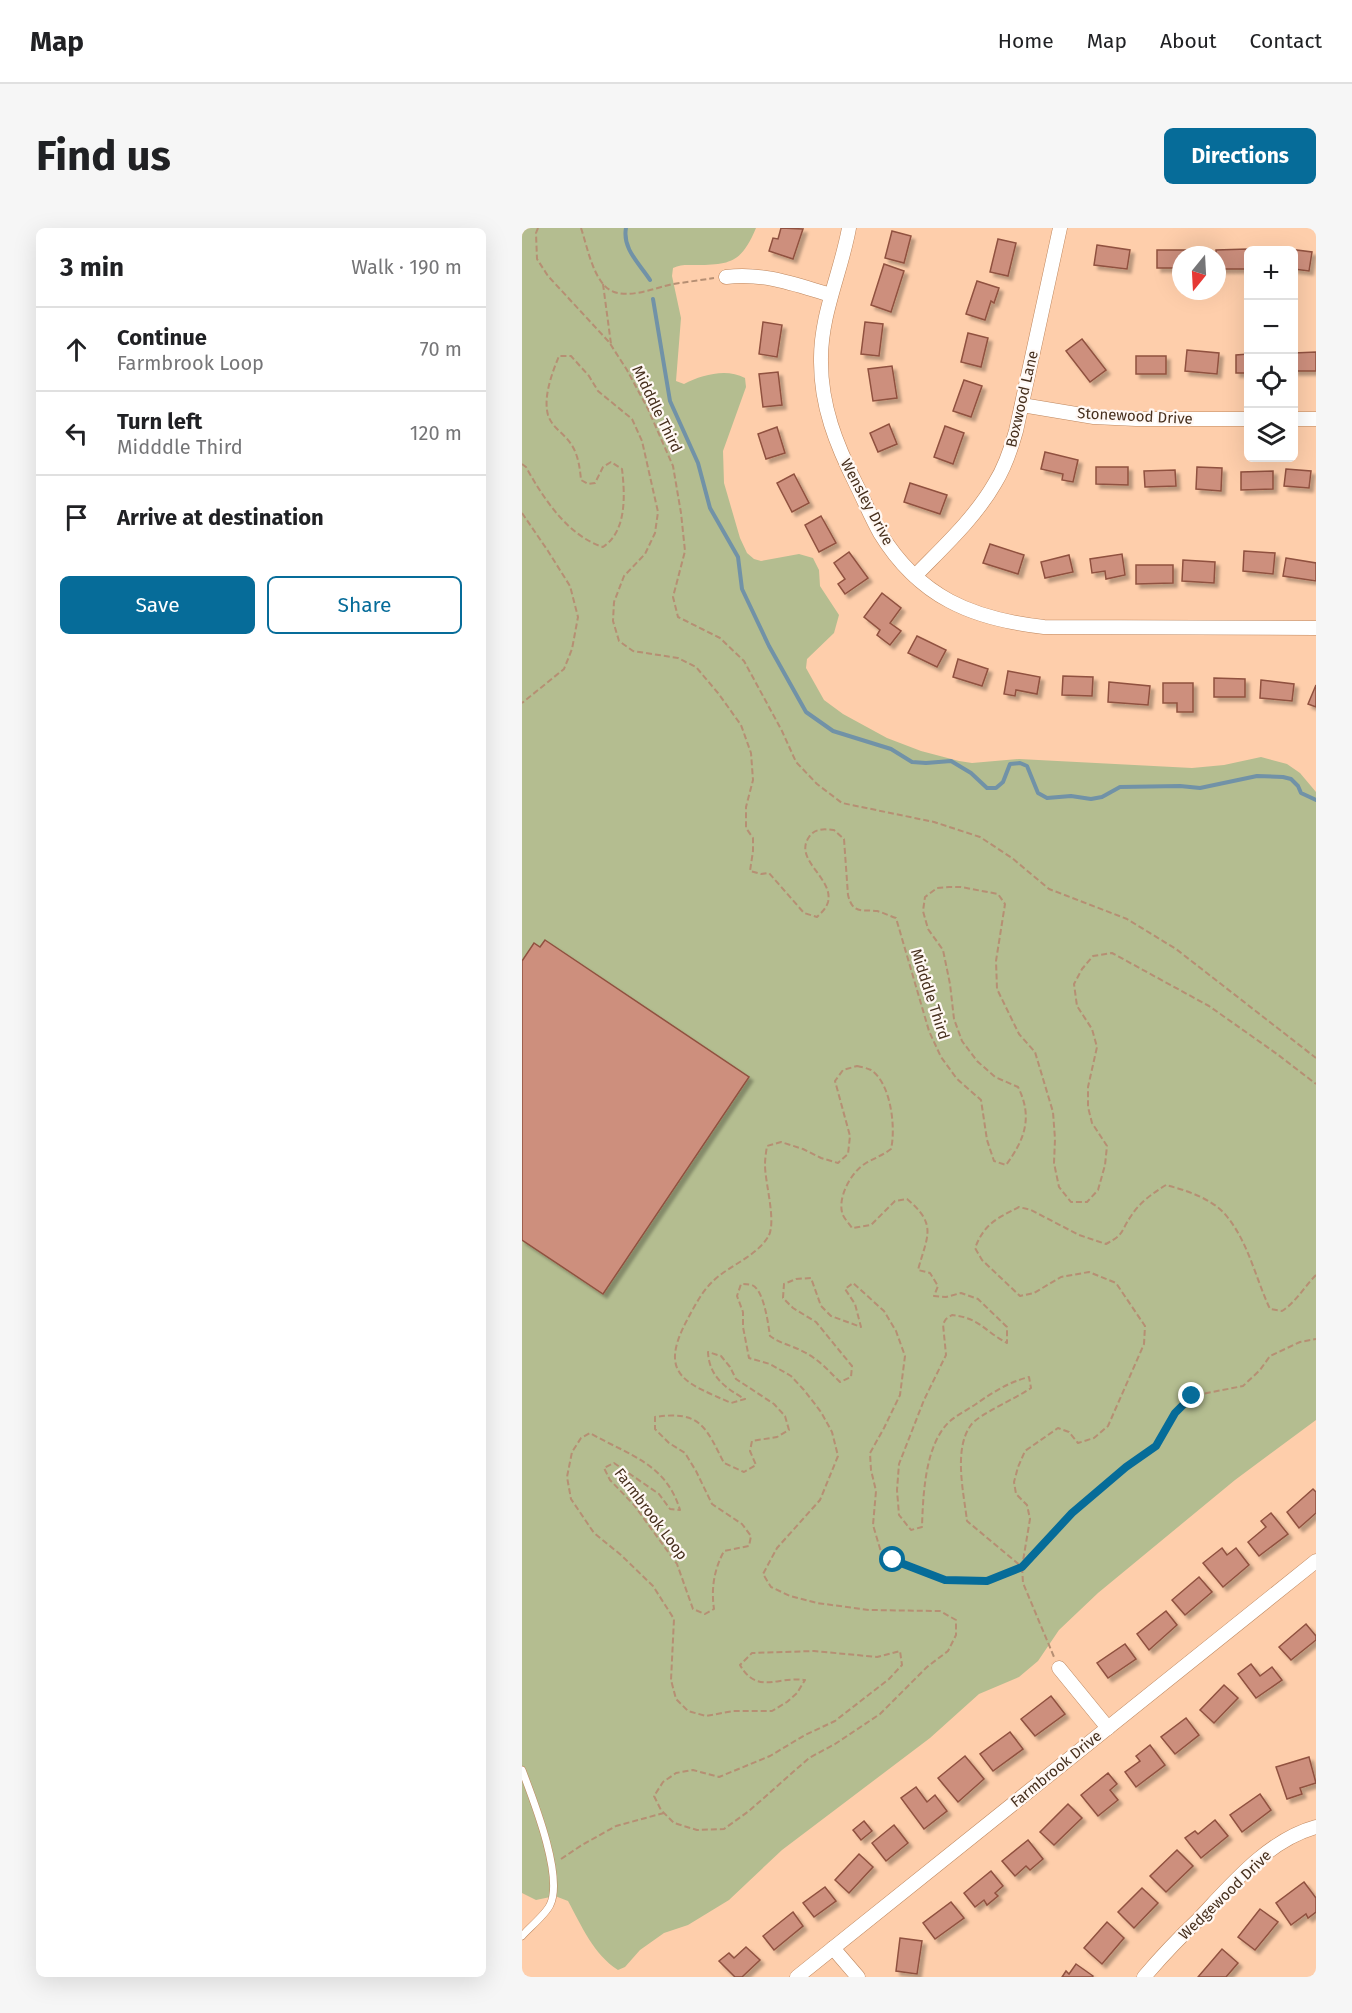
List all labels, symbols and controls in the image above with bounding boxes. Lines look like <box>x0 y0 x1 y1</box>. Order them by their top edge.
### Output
text: Map <box>30 25 84 58</box>
text: Home <box>998 28 1054 54</box>
text: Map <box>1087 28 1127 54</box>
text: About <box>1160 28 1217 54</box>
text: Contact <box>1250 28 1322 54</box>
button: Directions <box>1164 128 1316 184</box>
text: Find us <box>36 131 171 181</box>
north arrow <box>1172 246 1226 300</box>
map controls <box>1244 246 1298 462</box>
button: + <box>1244 246 1298 300</box>
text: 3 min <box>60 252 124 283</box>
text: Walk · 190 m <box>351 255 462 279</box>
button: − <box>1244 300 1298 354</box>
text: Continue <box>117 324 207 351</box>
icon: ahead <box>60 333 93 366</box>
text: 70 m <box>420 337 462 361</box>
street label: Boxwood Lane <box>1002 349 1042 449</box>
text: Farmbrook Loop <box>117 351 264 375</box>
button: locate <box>1244 354 1298 408</box>
street label: Midddle Third <box>628 363 686 455</box>
street label: Stonewood Drive <box>1077 404 1193 428</box>
text: Turn left <box>117 408 202 435</box>
button: layers <box>1244 408 1298 462</box>
icon: left <box>60 417 93 450</box>
text: 120 m <box>410 421 462 445</box>
text: Midddle Third <box>117 435 243 459</box>
street label: Wensley Drive <box>837 456 897 548</box>
icon: arrive <box>60 501 93 534</box>
text: Arrive at destination <box>117 504 324 531</box>
button: Save <box>60 576 255 634</box>
button: Share <box>267 576 462 634</box>
street label: Midddle Third <box>907 946 953 1042</box>
route end <box>1178 1382 1204 1408</box>
street label: Farmbrook Loop <box>611 1465 691 1563</box>
route start <box>879 1546 905 1572</box>
street label: Farmbrook Drive <box>1007 1727 1105 1811</box>
street label: Wedgewood Drive <box>1175 1846 1275 1944</box>

